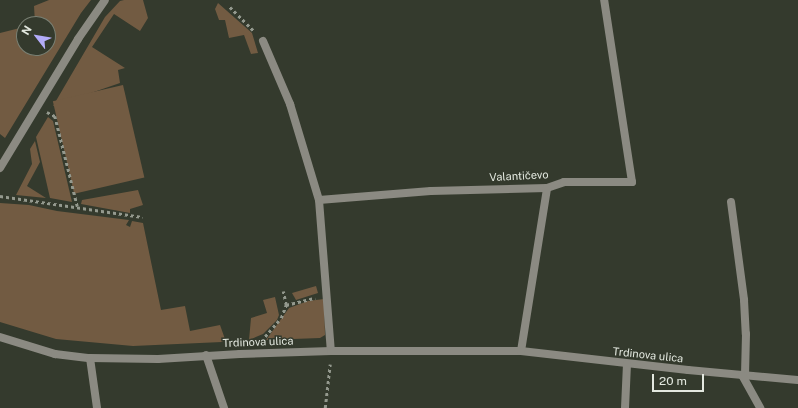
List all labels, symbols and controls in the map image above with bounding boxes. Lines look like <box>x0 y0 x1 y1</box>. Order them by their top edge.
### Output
north arrow <box>16 16 56 56</box>
text: N <box>19 24 34 37</box>
street label: Valantičevo <box>489 168 549 184</box>
street label: Trdinova ulica <box>222 334 294 350</box>
street label: Trdinova ulica <box>612 345 684 365</box>
scale bar <box>654 366 706 392</box>
text: 20 m <box>659 374 687 388</box>

